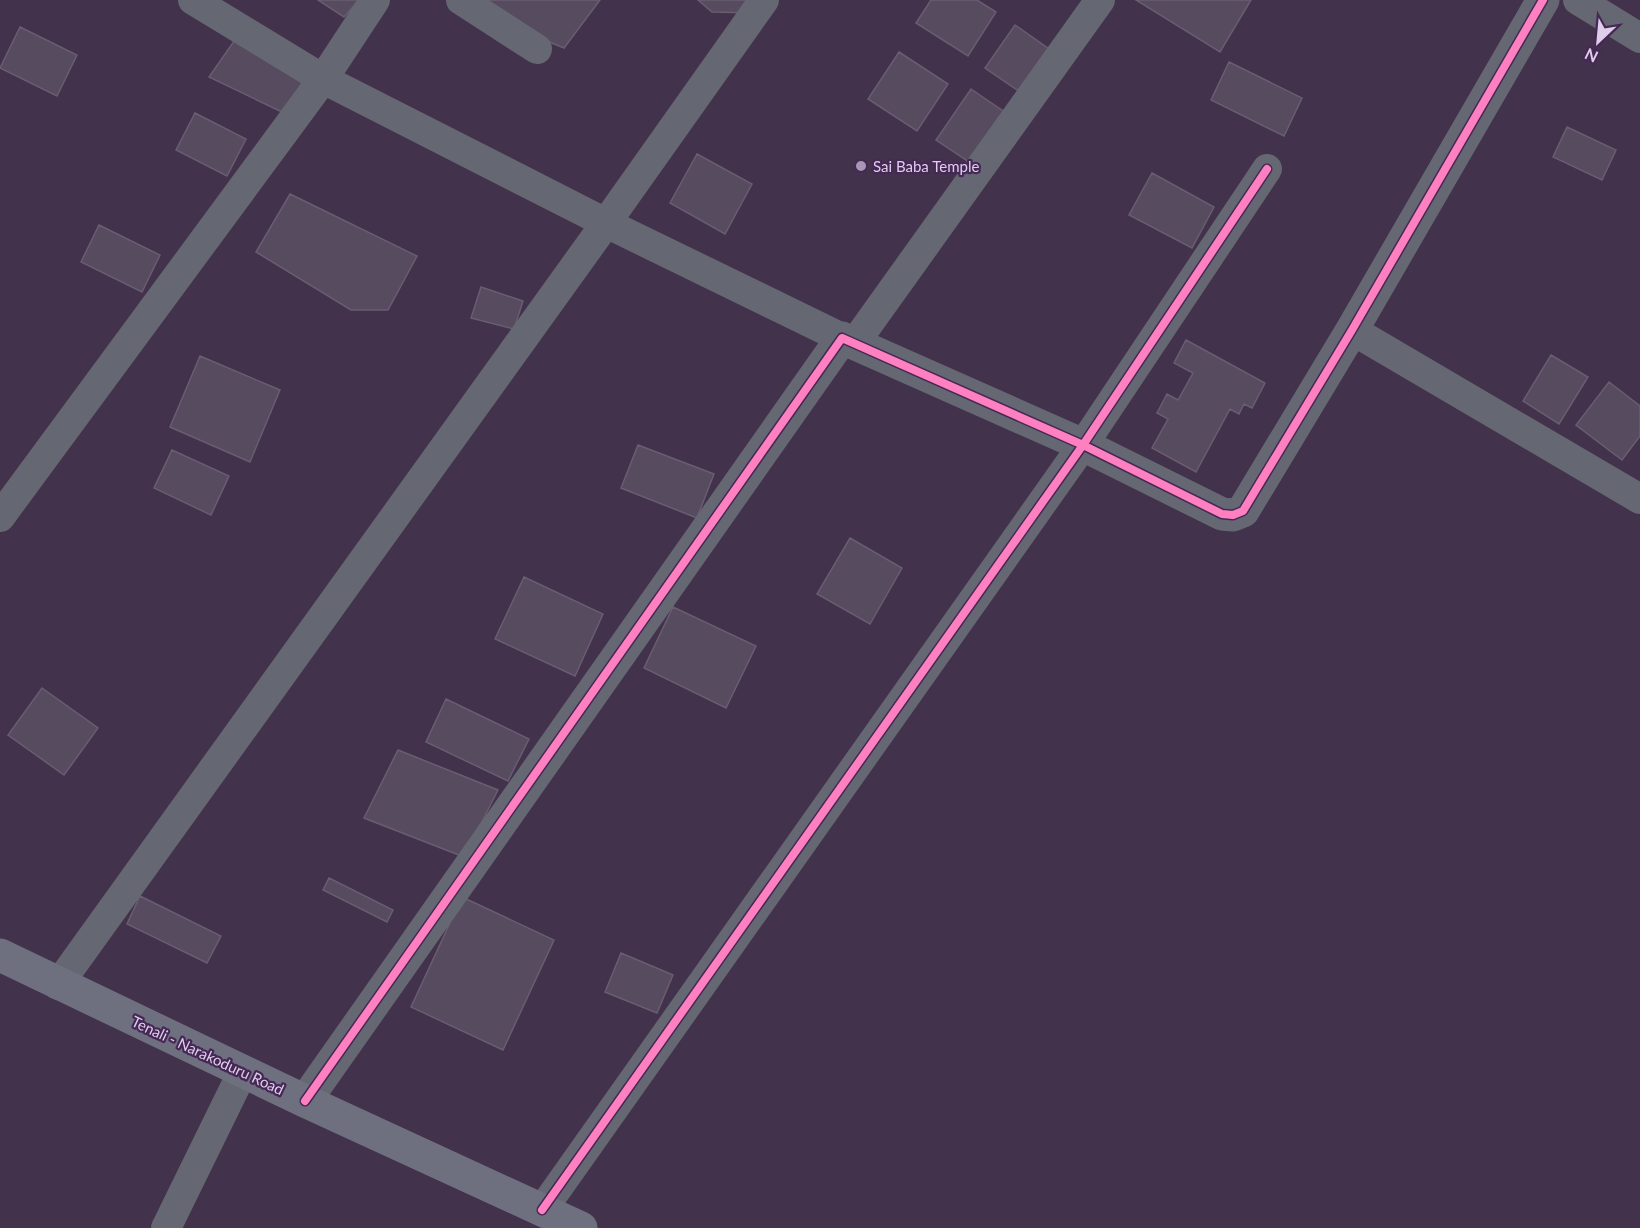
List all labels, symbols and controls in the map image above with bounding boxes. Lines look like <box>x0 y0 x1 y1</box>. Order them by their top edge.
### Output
north arrow <box>1568 12 1628 72</box>
text: N <box>1582 45 1601 67</box>
place label: Sai Baba Temple <box>873 157 979 175</box>
marker: Sai Baba Temple <box>854 159 868 173</box>
street label: Tenali - Narakoduru Road <box>129 1012 287 1098</box>

